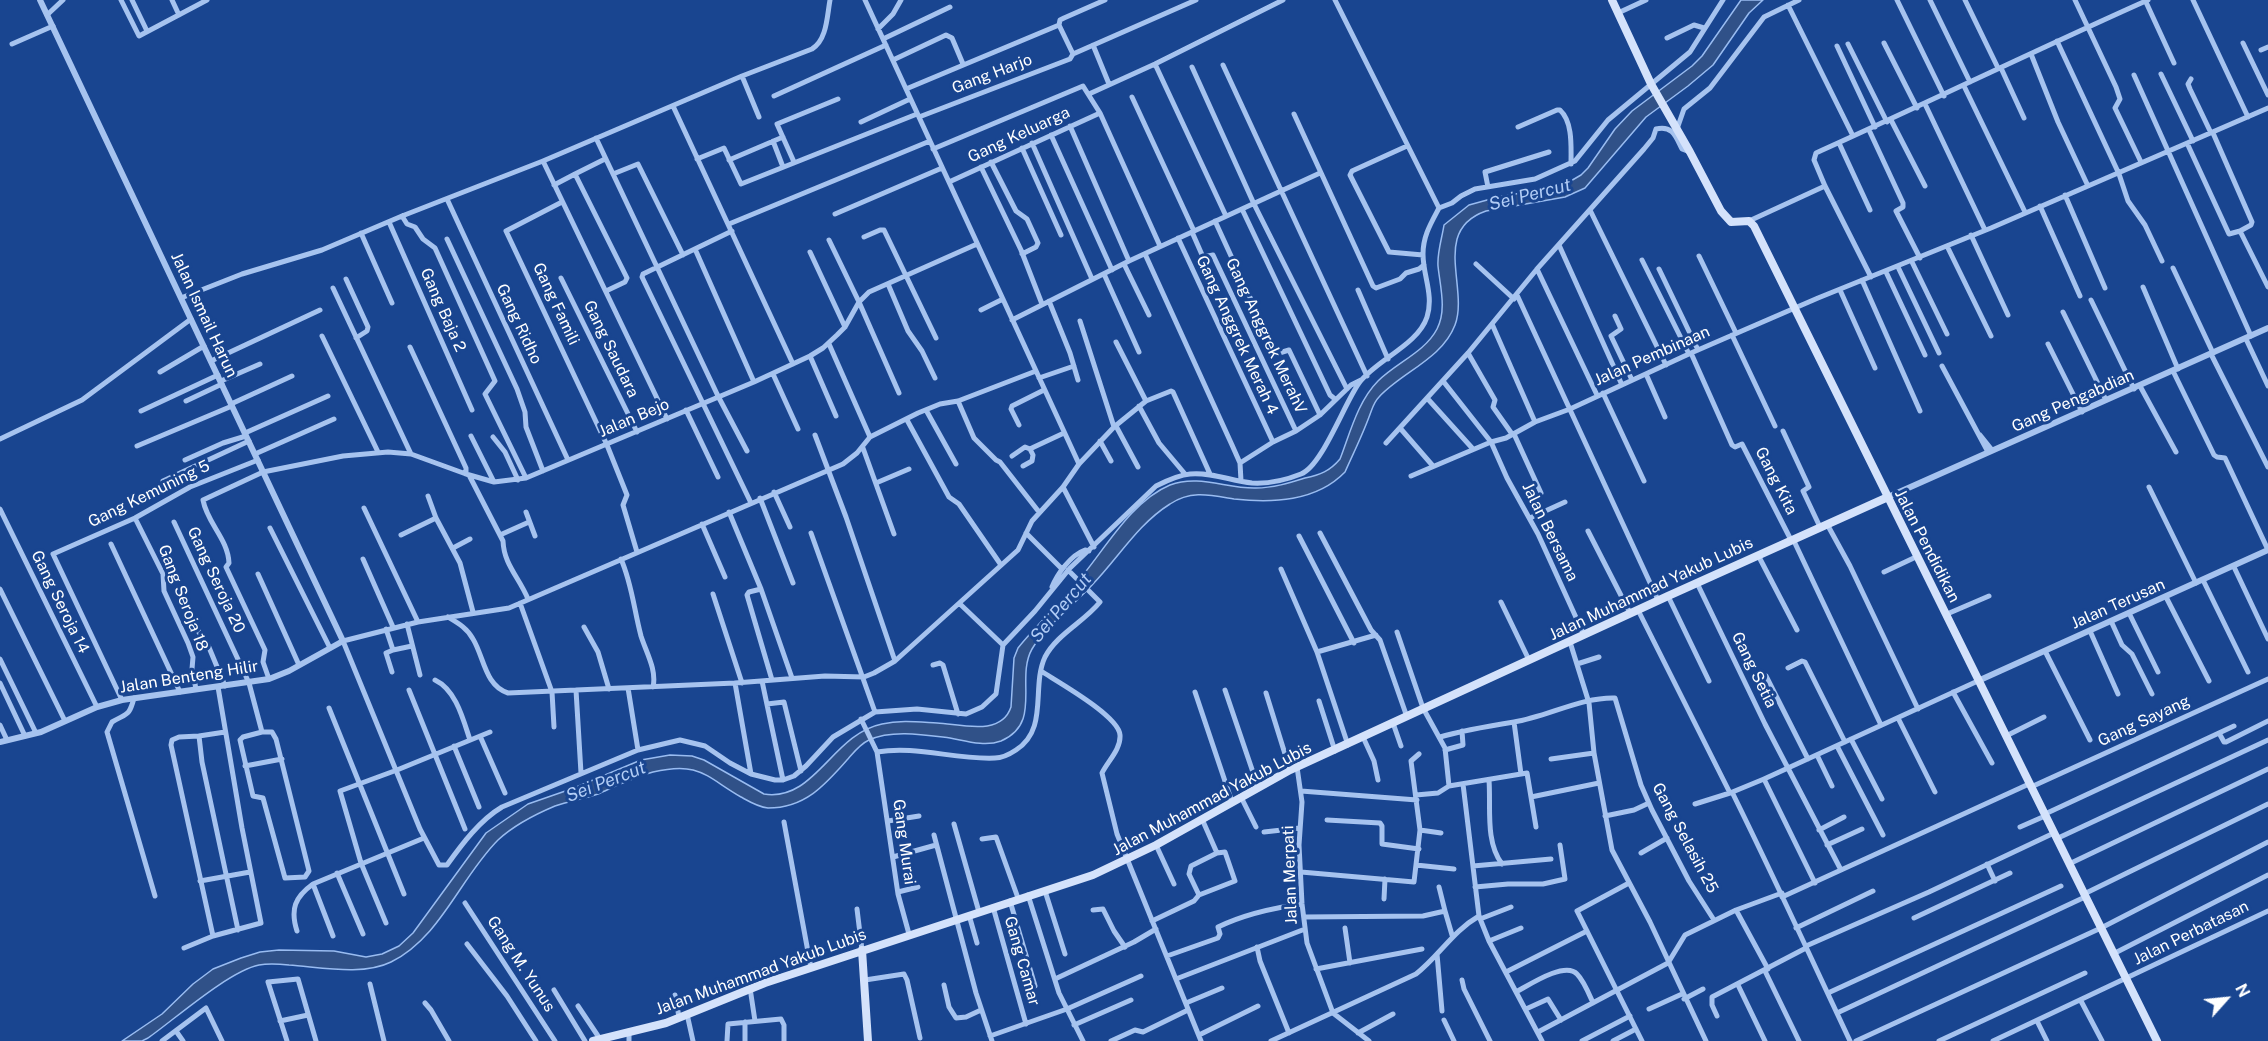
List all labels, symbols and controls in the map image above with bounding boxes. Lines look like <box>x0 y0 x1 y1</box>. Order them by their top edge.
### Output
street label: Gang Harjo <box>949 50 1035 98</box>
street label: Gang Keluarga <box>965 103 1073 167</box>
water label: Sei Percut <box>1487 174 1573 216</box>
street label: Jalan Ismail Harun <box>167 249 241 381</box>
street label: Gang Anggrek Merah 4 <box>1192 252 1282 418</box>
street label: Gang Anggrek MerahV <box>1222 255 1310 417</box>
street label: Gang Famili <box>529 260 583 348</box>
street label: Gang Baja 2 <box>416 265 470 355</box>
street label: Gang Ridho <box>492 281 546 367</box>
street label: Gang Saudara <box>579 297 643 401</box>
street label: Jalan Pembinaan <box>1591 322 1713 390</box>
street label: Gang Pengabdian <box>2009 365 2137 437</box>
street label: Jalan Bejo <box>596 395 672 441</box>
street label: Gang Kita <box>1751 444 1801 518</box>
street label: Gang Kemuning 5 <box>85 456 213 532</box>
street label: Jalan Bersama <box>1518 479 1582 585</box>
street label: Jalan Pendidikan <box>1890 486 1964 606</box>
street label: Gang Seroja 20 <box>183 524 249 636</box>
street label: Jalan Muhammad Yakub Lubis <box>1546 533 1756 645</box>
street label: Gang Seroja 18 <box>154 542 212 654</box>
street label: Gang Seroja 14 <box>27 547 93 657</box>
water label: Sei Percut <box>1026 569 1096 647</box>
street label: Jalan Terusan <box>2068 575 2168 633</box>
street label: Gang Setia <box>1727 629 1781 711</box>
street label: Jalan Benteng Hilir <box>118 657 260 697</box>
street label: Gang Sayang <box>2095 691 2193 751</box>
street label: Jalan Muhammad Yakub Lubis <box>1109 738 1315 860</box>
water label: Sei Percut <box>563 757 649 807</box>
street label: Gang Selasih 25 <box>1648 780 1722 896</box>
street label: Gang Murai <box>889 798 919 886</box>
street label: Jalan Merpati <box>1279 825 1301 925</box>
street label: Jalan Perbatasan <box>2130 897 2252 969</box>
street label: Gang M. Yunus <box>483 913 559 1015</box>
street label: Gang Camar <box>1000 914 1044 1008</box>
street label: Jalan Muhammad Yakub Lubis <box>653 925 869 1019</box>
north arrow <box>2196 969 2256 1029</box>
text: N <box>2231 981 2254 1000</box>

